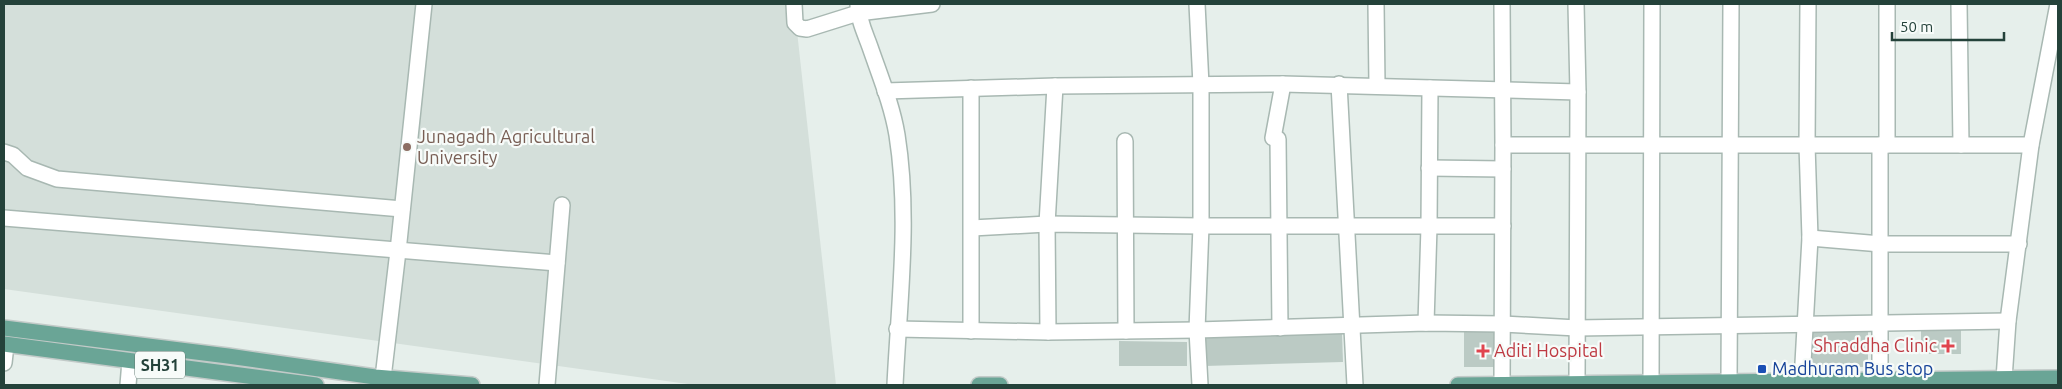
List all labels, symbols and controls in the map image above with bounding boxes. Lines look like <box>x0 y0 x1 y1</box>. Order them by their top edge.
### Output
scale bar <box>1892 10 2004 42</box>
text: 50 m <box>1900 18 1933 35</box>
place label: Junagadh Agricultural University <box>417 126 595 167</box>
marker: Junagadh Agricultural University <box>401 141 413 153</box>
place label: Shraddha Clinic <box>1813 335 1937 355</box>
marker: Shraddha Clinic <box>1941 339 1955 353</box>
place label: Aditi Hospital <box>1494 340 1603 360</box>
marker: Aditi Hospital <box>1476 344 1490 358</box>
road number: SH31 <box>135 352 185 378</box>
place label: Madhuram Bus stop <box>1772 358 1933 378</box>
marker: Madhuram Bus stop <box>1756 363 1768 375</box>

